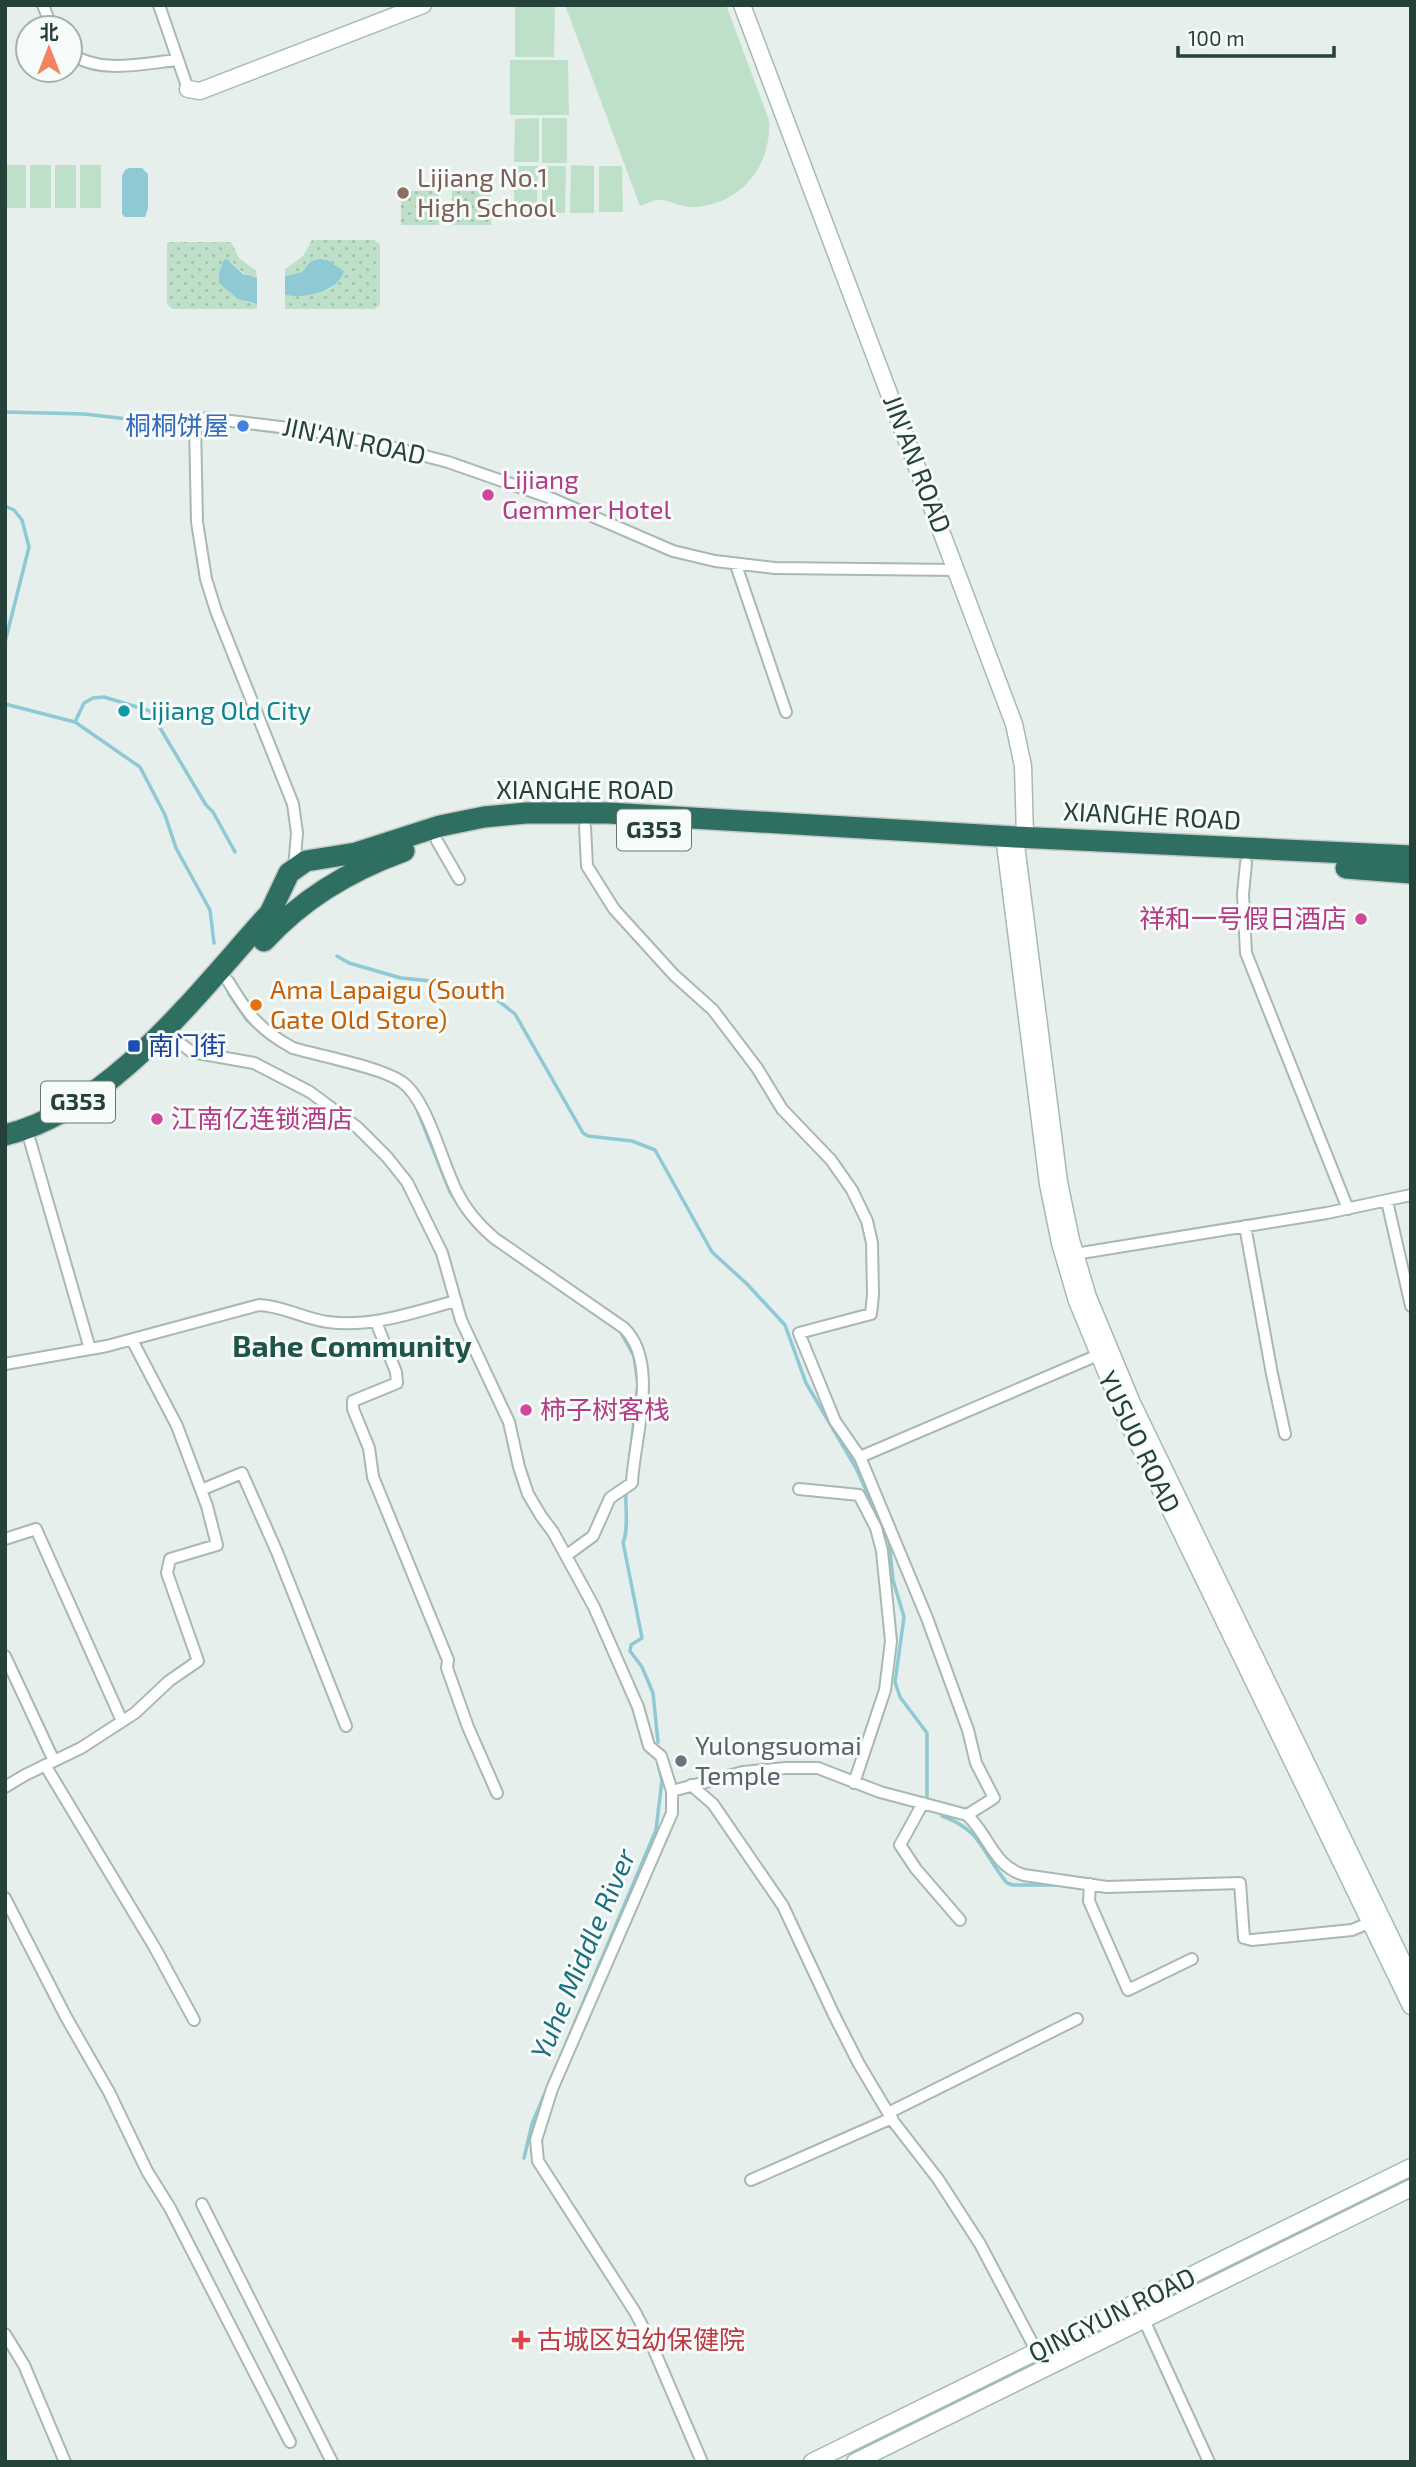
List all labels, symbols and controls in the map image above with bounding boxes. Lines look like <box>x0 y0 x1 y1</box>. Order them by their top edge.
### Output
north arrow <box>14 14 84 84</box>
scale bar <box>1178 14 1334 58</box>
text: 北 <box>39 20 59 43</box>
text: 100 m <box>1188 25 1245 50</box>
place label: Lijiang No.1 High School <box>417 161 556 222</box>
marker: Lijiang No.1 High School <box>395 185 411 201</box>
street label: JIN'AN ROAD <box>878 390 959 537</box>
place label: 桐桐饼屋 <box>125 409 229 440</box>
street label: JIN'AN ROAD <box>280 409 429 470</box>
marker: 桐桐饼屋 <box>235 418 251 434</box>
place label: Lijiang Gemmer Hotel <box>502 463 671 524</box>
marker: Lijiang Gemmer Hotel <box>480 487 496 503</box>
place label: Lijiang Old City <box>138 694 311 725</box>
marker: Lijiang Old City <box>116 703 132 719</box>
street label: XIANGHE ROAD <box>496 773 674 804</box>
street label: XIANGHE ROAD <box>1062 794 1242 835</box>
road number: G353 <box>617 810 691 850</box>
place label: 祥和一号假日酒店 <box>1139 902 1347 933</box>
marker: 祥和一号假日酒店 <box>1353 911 1369 927</box>
place label: Ama Lapaigu (South Gate Old Store) <box>270 973 505 1034</box>
marker: Ama Lapaigu (South Gate Old Store) <box>248 997 264 1013</box>
place label: 南门街 <box>148 1029 226 1060</box>
marker: 南门街 <box>126 1038 142 1054</box>
road number: G353 <box>41 1082 115 1122</box>
place label: 江南亿连锁酒店 <box>171 1102 353 1133</box>
marker: 江南亿连锁酒店 <box>149 1111 165 1127</box>
district label: Bahe Community <box>232 1327 472 1364</box>
street label: YUSUO ROAD <box>1093 1365 1188 1517</box>
place label: 柿子树客栈 <box>540 1393 670 1424</box>
marker: 柿子树客栈 <box>518 1402 534 1418</box>
place label: Yulongsuomai Temple <box>695 1729 862 1790</box>
marker: Yulongsuomai Temple <box>673 1753 689 1769</box>
water label: Yuhe Middle River <box>522 1842 642 2064</box>
street label: QINGYUN ROAD <box>1023 2260 1200 2367</box>
place label: 古城区妇幼保健院 <box>537 2323 745 2354</box>
marker: 古城区妇幼保健院 <box>511 2330 531 2350</box>

